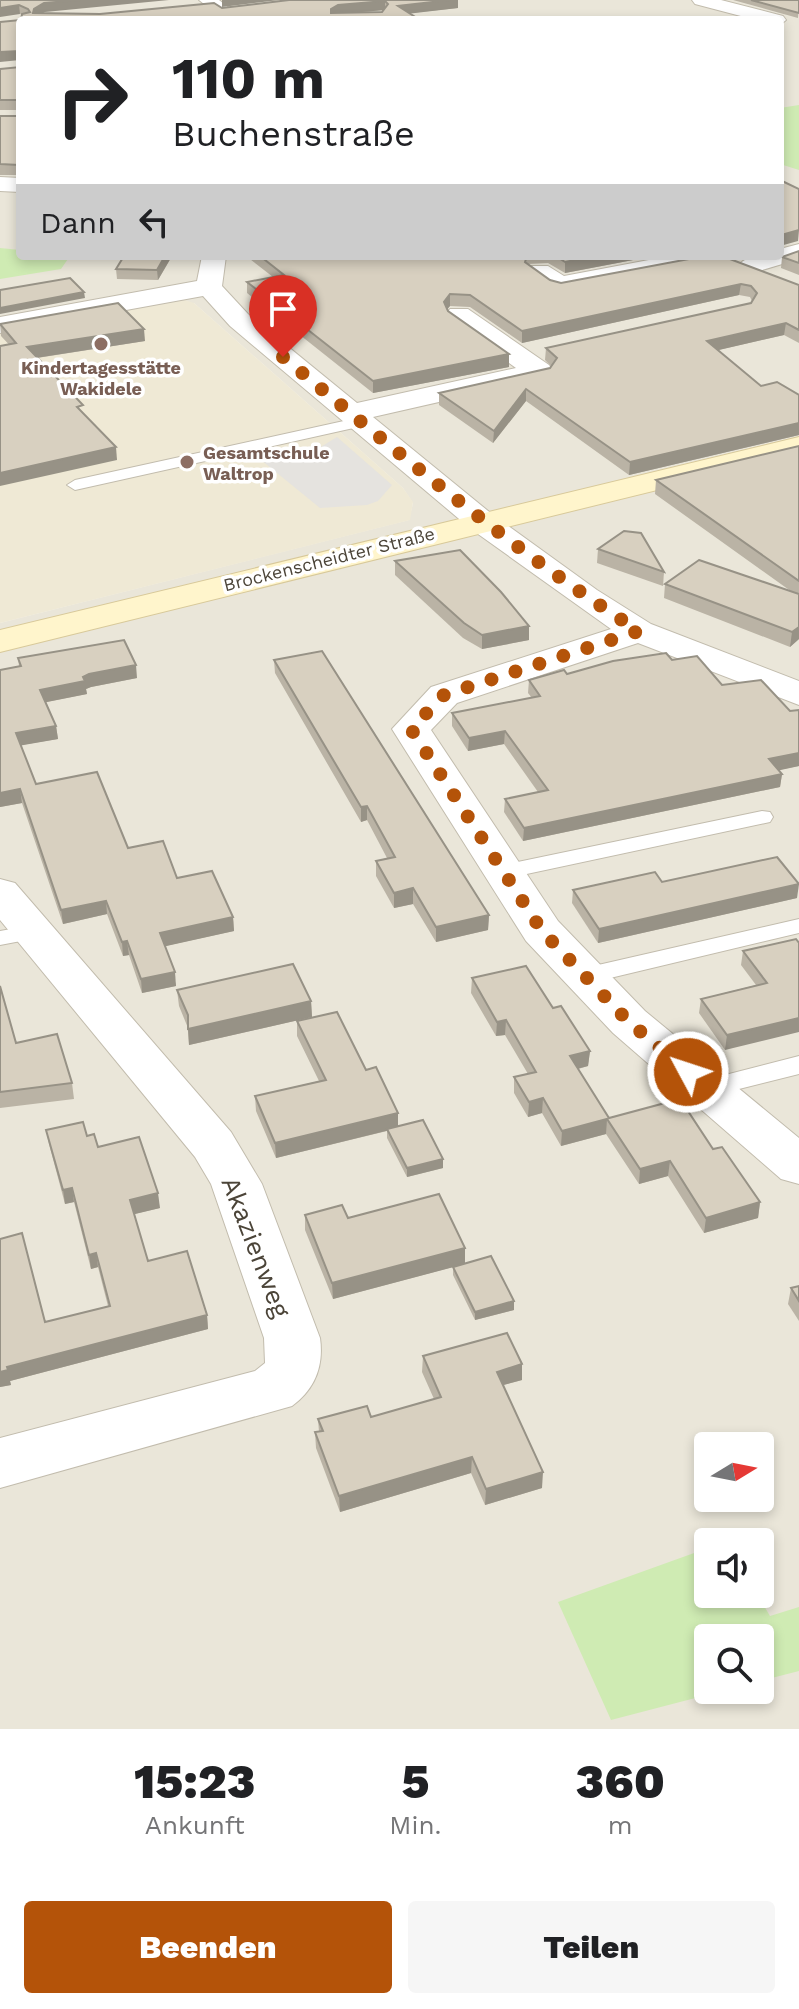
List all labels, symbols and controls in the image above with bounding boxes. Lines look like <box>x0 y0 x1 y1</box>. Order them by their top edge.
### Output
text: 110 m <box>172 46 325 112</box>
icon: right <box>40 48 144 152</box>
text: Buchenstraße <box>172 113 415 155</box>
icon: left <box>132 200 176 244</box>
text: Dann <box>40 205 116 240</box>
pin <box>249 275 317 357</box>
icon: arrive <box>261 287 305 331</box>
marker: Kindertagesstätte Wakidele <box>92 335 110 353</box>
place label: Kindertagesstätte Wakidele <box>21 357 181 399</box>
place label: Gesamtschule Waltrop <box>203 442 330 484</box>
marker: Gesamtschule Waltrop <box>178 453 196 471</box>
street label: Brockenscheidter Straße <box>221 523 437 595</box>
position arrow <box>646 1030 730 1114</box>
street label: Akazienweg <box>215 1172 297 1322</box>
north arrow <box>694 1432 774 1512</box>
map controls <box>694 1432 774 1704</box>
button: sound <box>694 1528 774 1608</box>
button: search <box>694 1624 774 1704</box>
text: 15:23 <box>134 1753 255 1810</box>
text: 5 <box>401 1753 429 1810</box>
text: 360 <box>575 1753 665 1810</box>
text: Ankunft <box>145 1810 245 1840</box>
text: Min. <box>389 1810 441 1840</box>
text: m <box>608 1810 633 1840</box>
button: Beenden <box>24 1901 392 1993</box>
button: Teilen <box>408 1901 775 1993</box>

